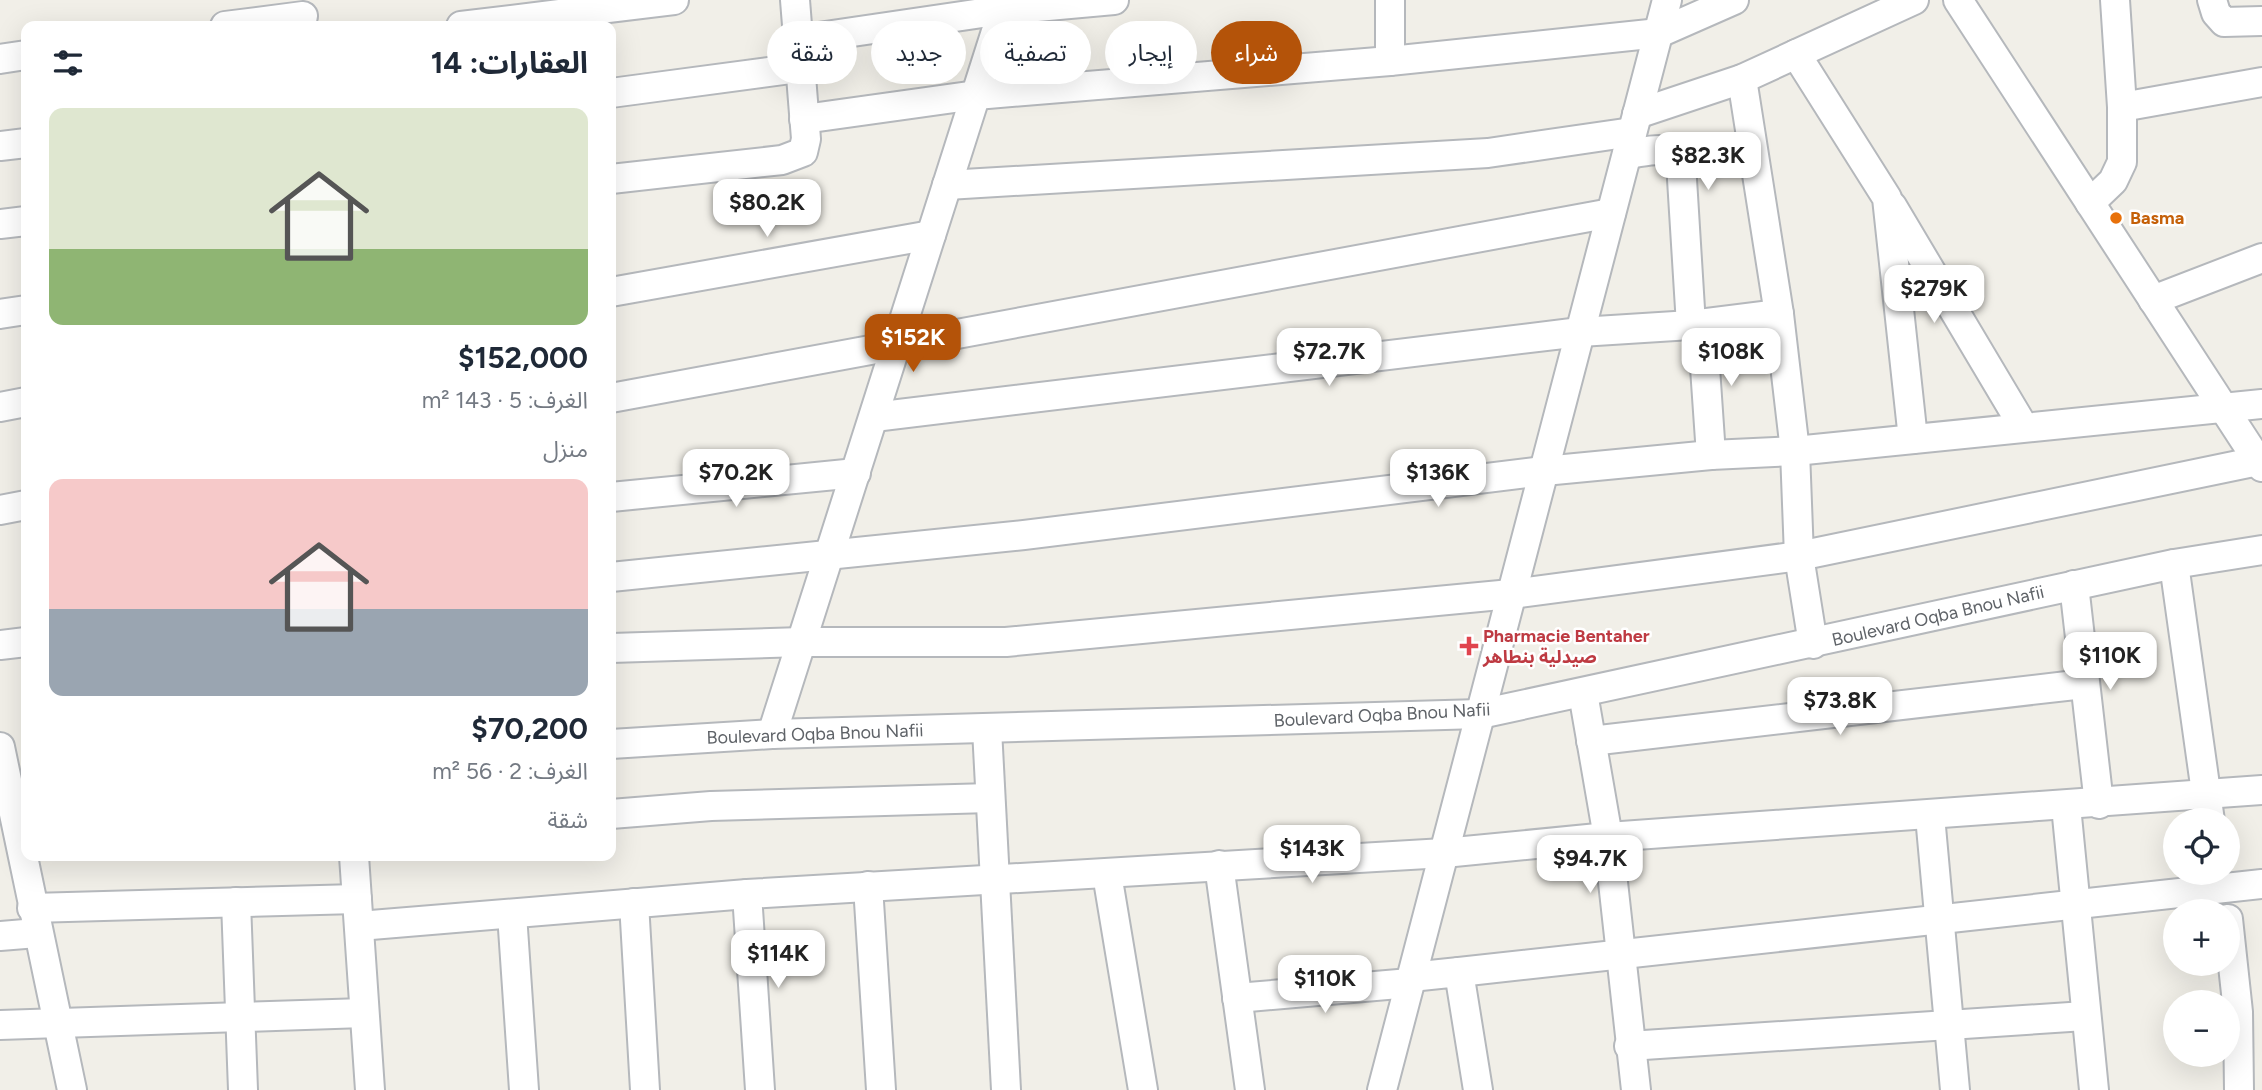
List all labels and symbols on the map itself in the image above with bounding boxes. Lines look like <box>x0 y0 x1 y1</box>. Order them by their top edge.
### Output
pin: $82.3K <box>1651 132 1765 192</box>
pin: $80.2K <box>710 180 824 239</box>
place label: Basma <box>2130 207 2184 229</box>
marker: Basma <box>2108 210 2124 226</box>
pin: $279K <box>1885 266 1983 325</box>
pin: $152K <box>864 314 962 374</box>
pin: $72.7K <box>1272 328 1386 388</box>
pin: $108K <box>1682 328 1780 388</box>
pin: $70.2K <box>679 449 793 509</box>
pin: $136K <box>1389 449 1487 509</box>
street label: Boulevard Oqba Bnou Nafii <box>1830 581 2046 651</box>
place label: Pharmacie Bentaher صيدلية بنطاهر <box>1482 625 1650 668</box>
pin: $110K <box>2061 632 2159 692</box>
marker: Pharmacie Bentaher صيدلية بنطاهر <box>1461 638 1477 654</box>
pin: $73.8K <box>1783 678 1897 737</box>
street label: Boulevard Oqba Bnou Nafii <box>1273 698 1491 732</box>
street label: Boulevard Oqba Bnou Nafii <box>706 719 924 749</box>
pin: $143K <box>1263 826 1361 885</box>
pin: $94.7K <box>1533 836 1647 895</box>
pin: $114K <box>729 930 827 990</box>
pin: $110K <box>1276 956 1374 1015</box>

